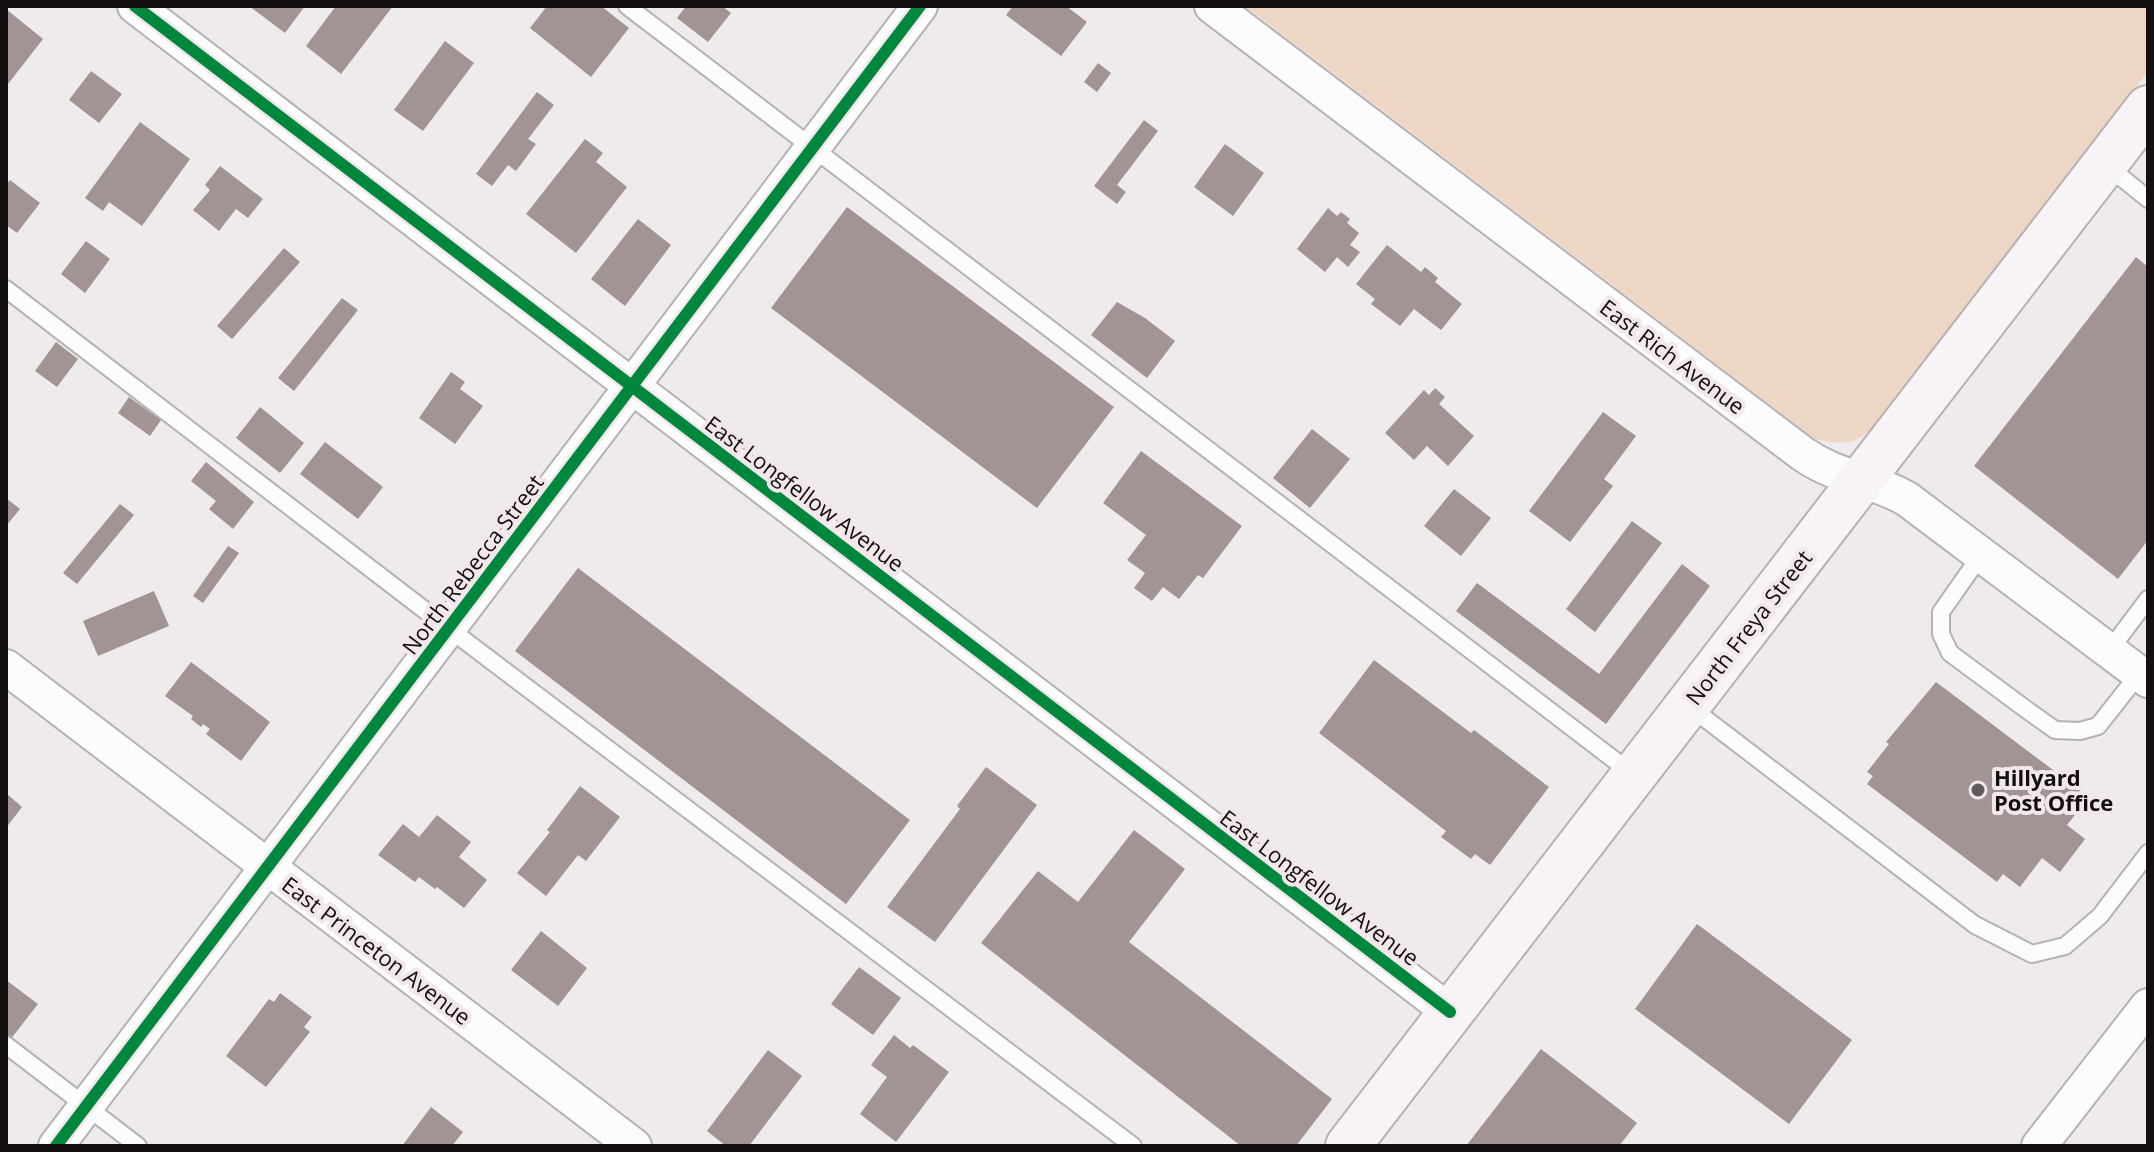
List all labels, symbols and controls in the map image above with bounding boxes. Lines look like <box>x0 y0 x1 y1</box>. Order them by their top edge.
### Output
street label: East Rich Avenue <box>1595 292 1751 420</box>
street label: East Longfellow Avenue <box>699 408 911 578</box>
street label: North Rebecca Street <box>394 468 550 660</box>
street label: North Freya Street <box>1678 543 1818 711</box>
place label: Hillyard Post Office <box>1994 762 2113 817</box>
marker: Hillyard Post Office <box>1969 781 1987 799</box>
street label: East Longfellow Avenue <box>1214 802 1426 972</box>
street label: East Princeton Avenue <box>276 869 478 1031</box>

